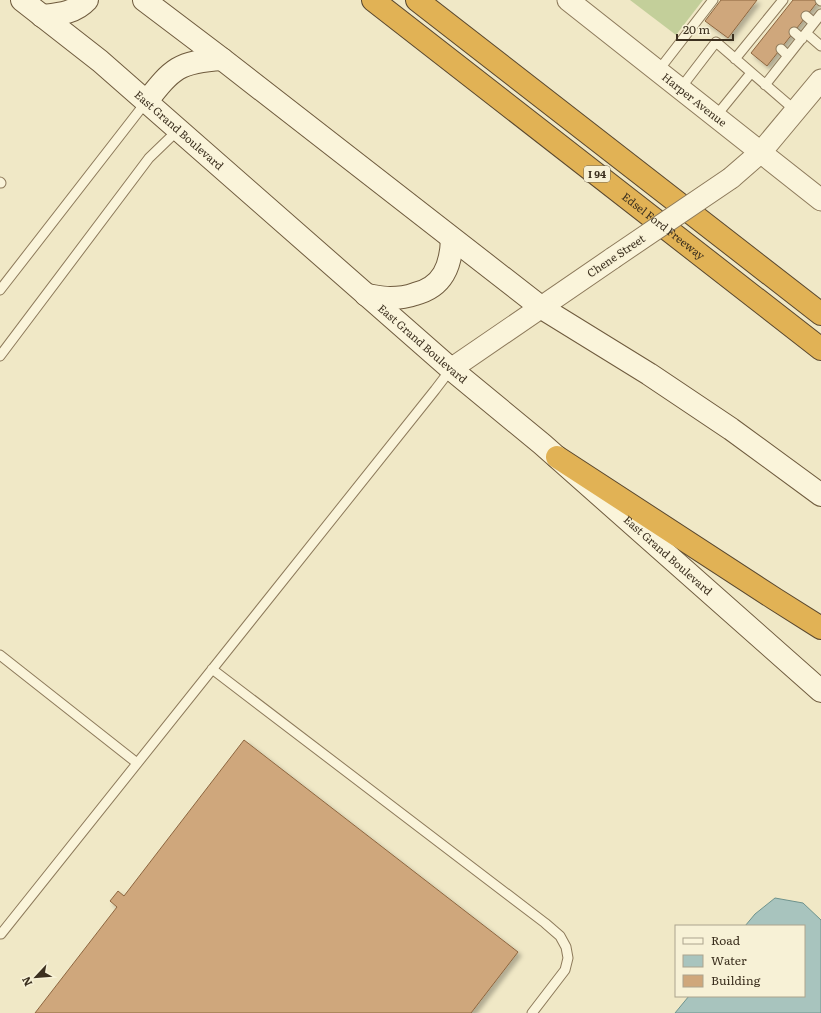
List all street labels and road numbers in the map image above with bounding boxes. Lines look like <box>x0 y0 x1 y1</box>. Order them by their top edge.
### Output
street label: Harper Avenue <box>659 68 731 130</box>
street label: East Grand Boulevard <box>132 86 228 173</box>
road number: I 94 <box>584 166 610 182</box>
street label: Edsel Ford Freeway <box>619 188 709 263</box>
street label: Chene Street <box>583 230 648 281</box>
street label: East Grand Boulevard <box>375 300 471 387</box>
street label: East Grand Boulevard <box>621 511 717 598</box>

